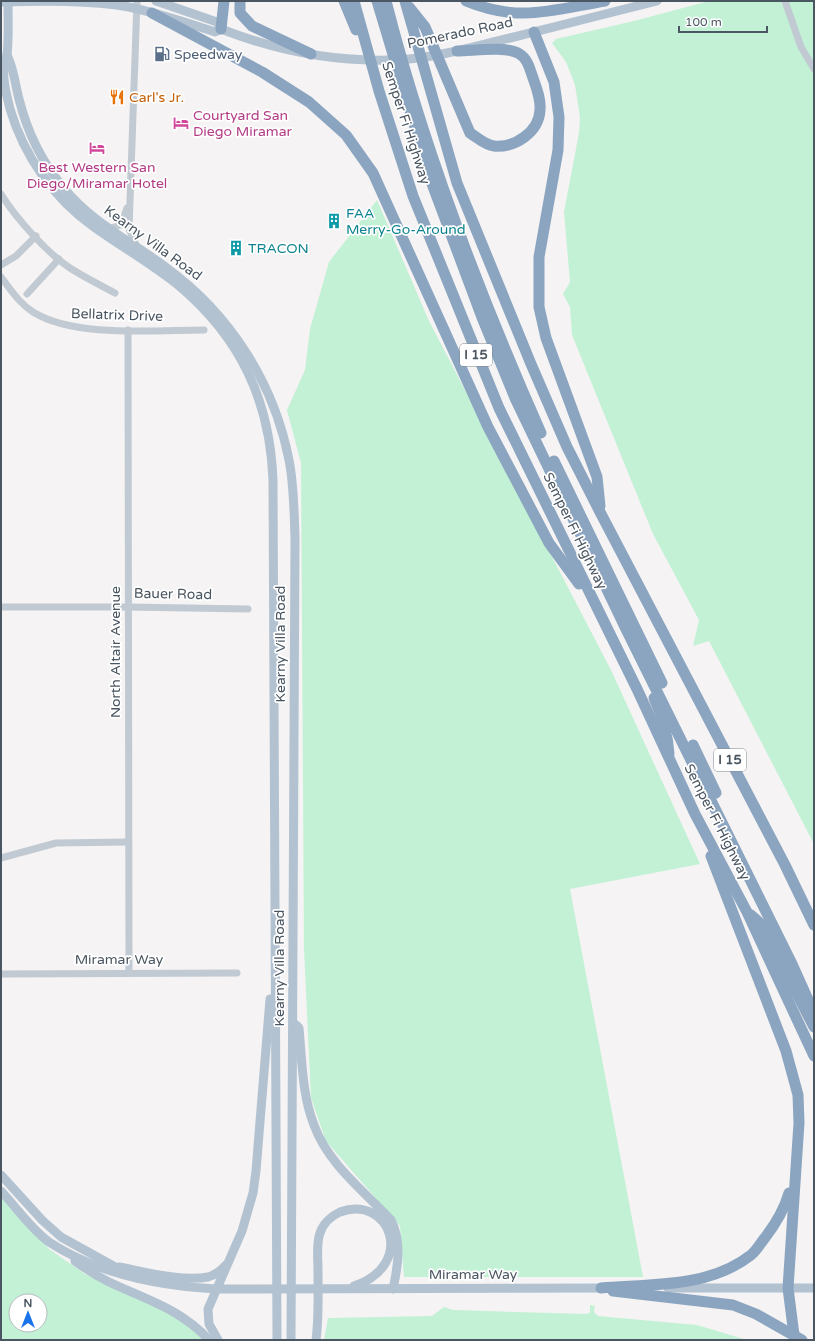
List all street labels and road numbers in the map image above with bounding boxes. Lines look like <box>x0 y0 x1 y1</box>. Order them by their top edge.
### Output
street label: Pomerado Road <box>405 13 515 53</box>
street label: Semper Fi Highway <box>378 59 434 187</box>
street label: Kearny Villa Road <box>101 202 205 284</box>
street label: Bellatrix Drive <box>71 305 163 325</box>
road number: I 15 <box>460 344 492 366</box>
street label: Semper Fi Highway <box>539 470 611 593</box>
street label: Bauer Road <box>134 585 212 603</box>
street label: North Altair Avenue <box>107 586 124 718</box>
street label: Kearny Villa Road <box>272 586 289 702</box>
road number: I 15 <box>714 749 746 771</box>
street label: Semper Fi Highway <box>680 761 754 883</box>
street label: Kearny Villa Road <box>271 910 288 1026</box>
street label: Miramar Way <box>75 951 164 968</box>
street label: Miramar Way <box>429 1266 518 1283</box>

